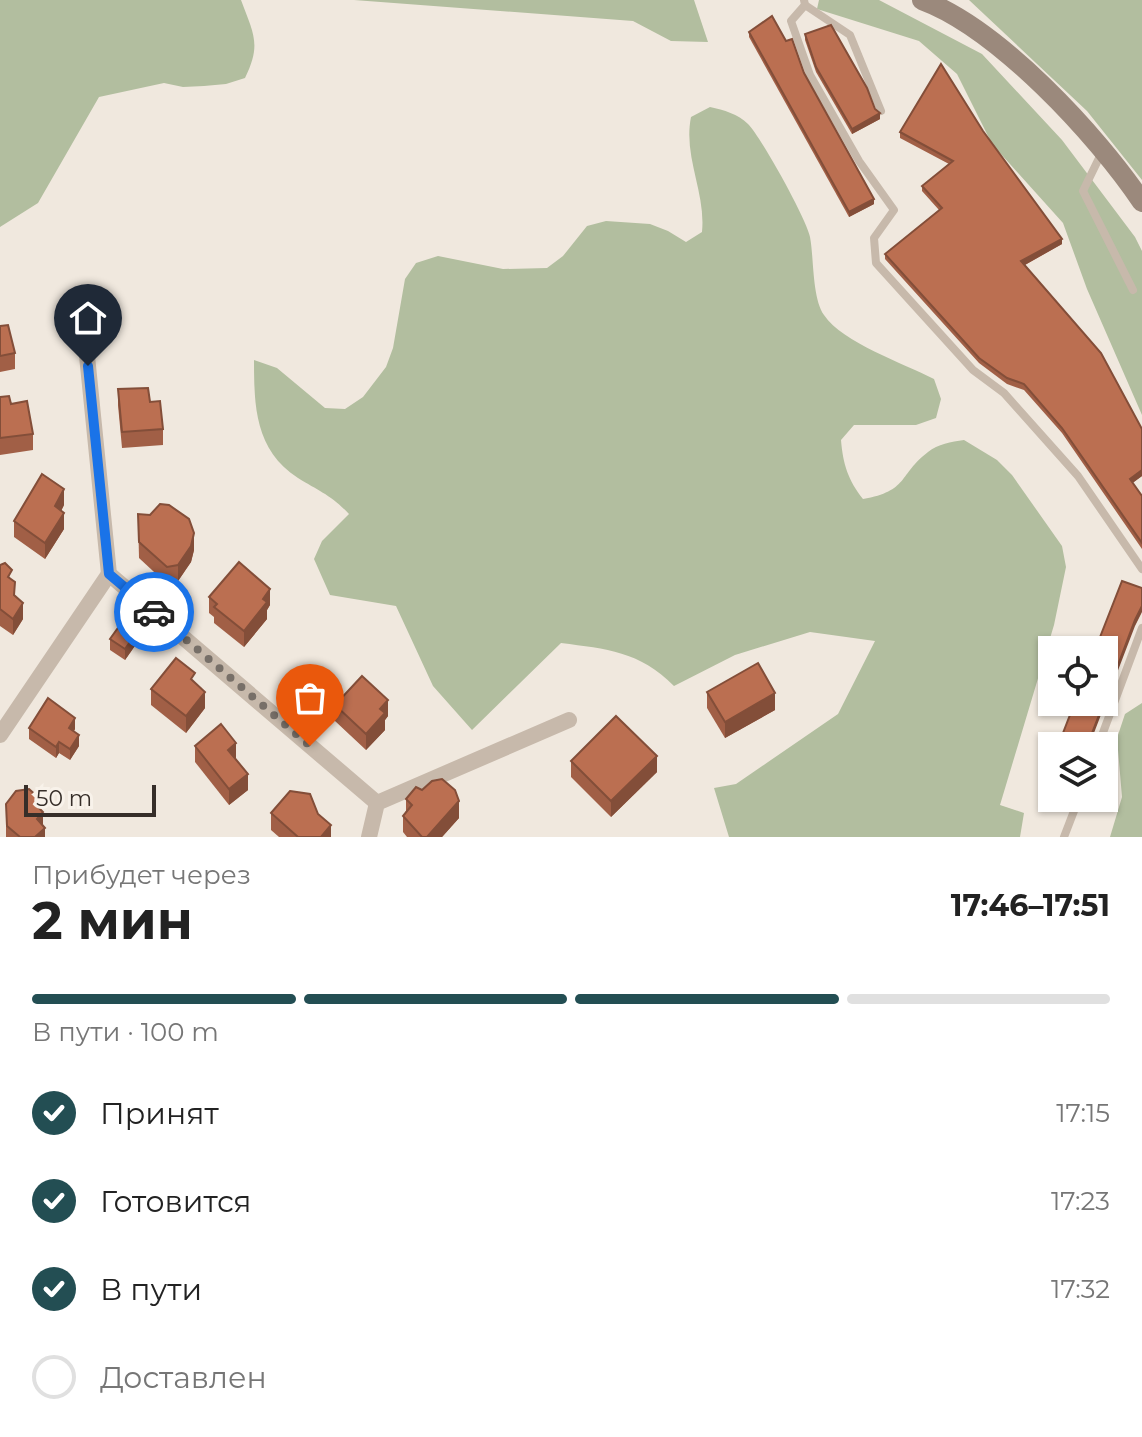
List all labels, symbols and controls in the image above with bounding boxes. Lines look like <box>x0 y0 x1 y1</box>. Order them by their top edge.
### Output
pin <box>54 284 122 366</box>
icon: home <box>66 296 110 340</box>
courier <box>114 572 194 652</box>
icon: car <box>132 590 176 634</box>
map controls <box>1038 636 1118 812</box>
button: locate <box>1038 636 1118 716</box>
pin <box>276 664 344 746</box>
icon: bag <box>288 676 332 720</box>
button: layers <box>1038 732 1118 812</box>
scale bar <box>24 781 156 817</box>
text: 50 m <box>36 785 92 812</box>
text: Прибудет через <box>32 859 251 891</box>
text: 17:46–17:51 <box>951 887 1110 924</box>
text: 2 мин <box>32 889 193 952</box>
text: В пути · 100 m <box>32 1016 219 1048</box>
icon: check <box>32 1091 76 1135</box>
text: Принят <box>100 1095 219 1132</box>
text: 17:15 <box>1056 1097 1110 1129</box>
icon: check <box>32 1179 76 1223</box>
text: Готовится <box>100 1183 252 1220</box>
text: 17:23 <box>1051 1185 1110 1217</box>
icon: check <box>32 1267 76 1311</box>
text: В пути <box>100 1271 202 1308</box>
text: 17:32 <box>1051 1273 1110 1305</box>
text: Доставлен <box>100 1359 267 1396</box>

